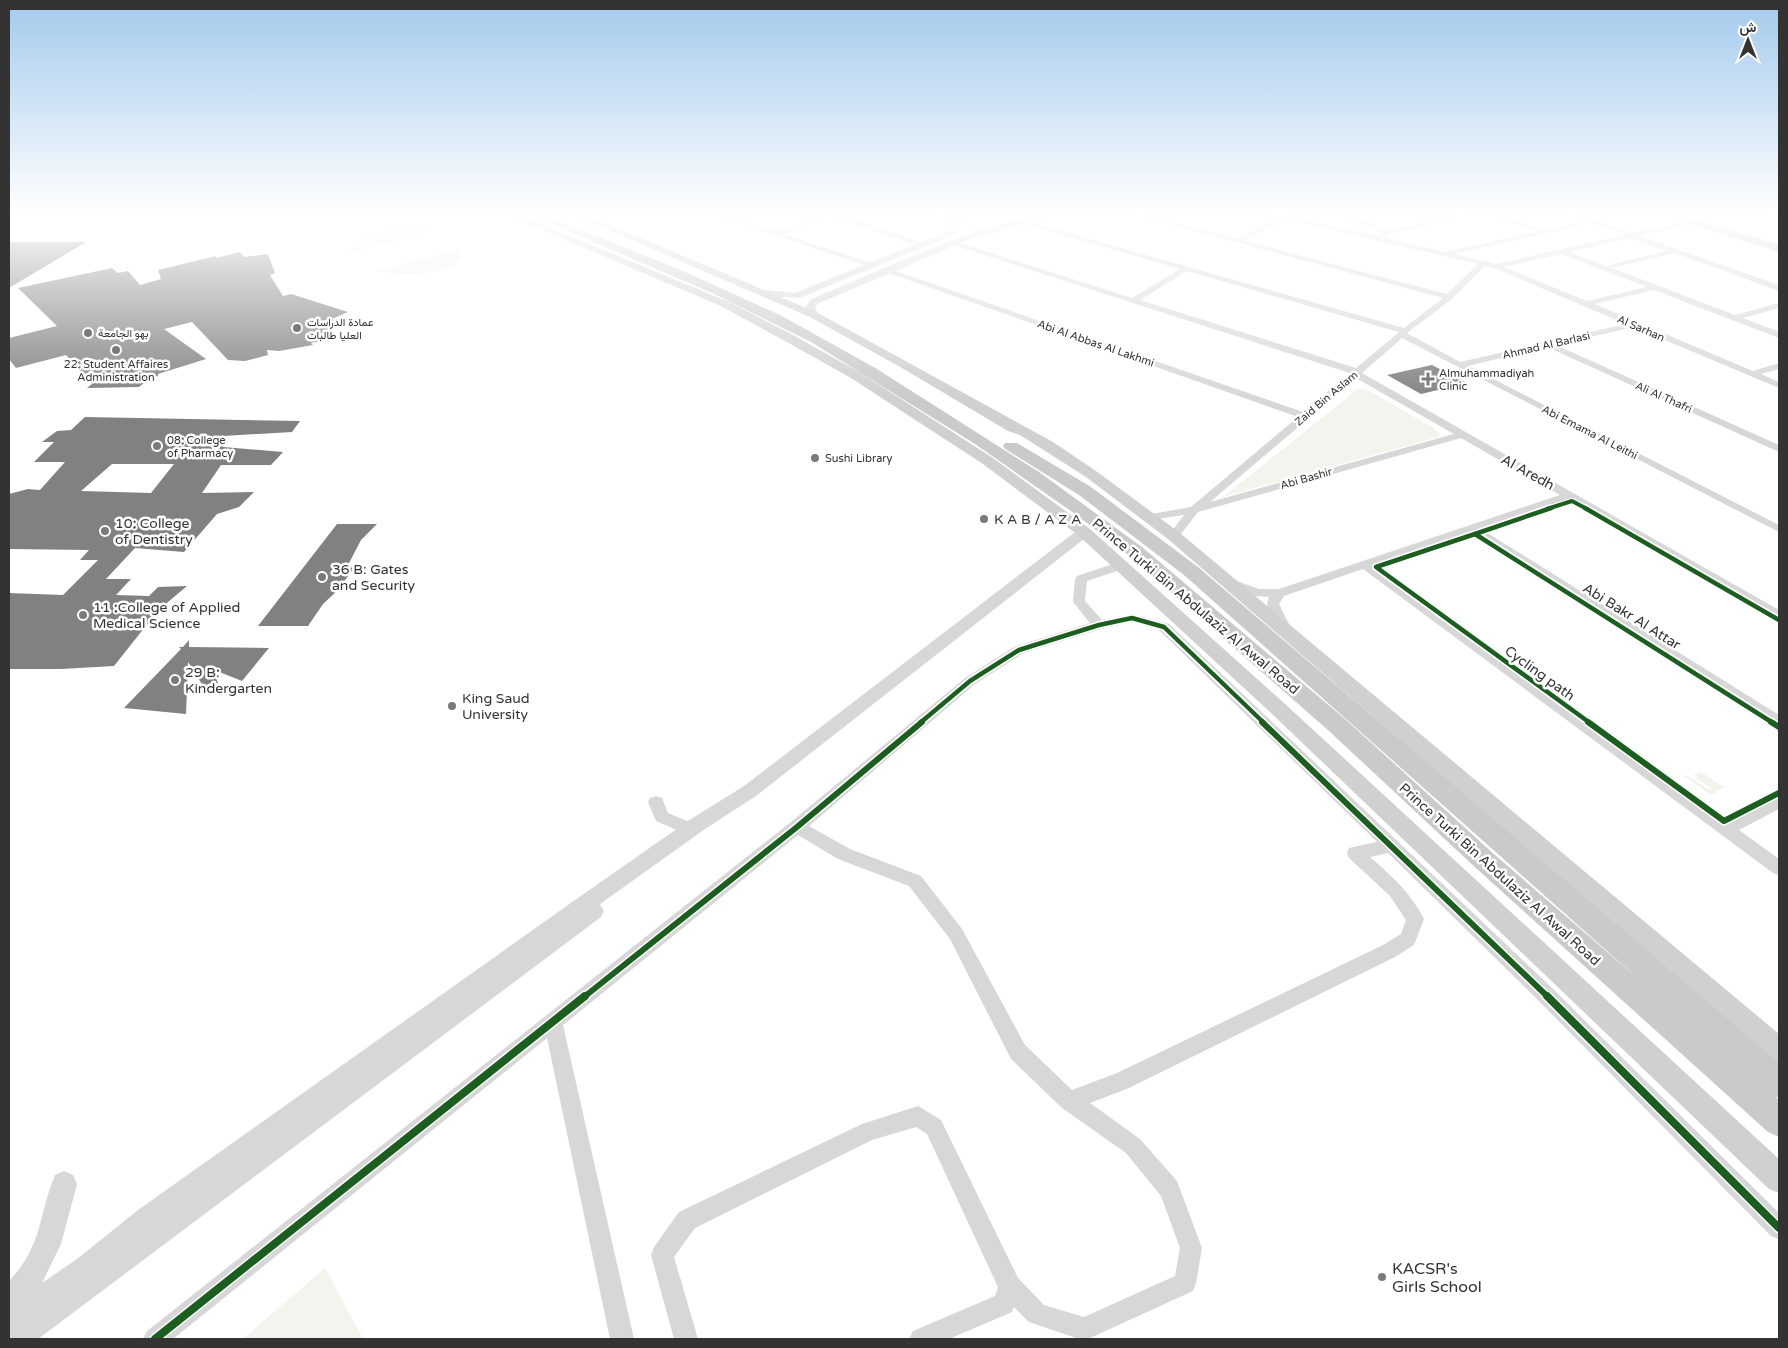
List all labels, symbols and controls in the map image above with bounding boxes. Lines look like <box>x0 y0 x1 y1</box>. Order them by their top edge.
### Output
north arrow <box>1723 15 1773 65</box>
text: ش <box>1740 19 1757 36</box>
street label: Al Sarhan <box>1615 313 1667 344</box>
place label: عمادة الدراسات العليا طالبات <box>307 316 374 342</box>
street label: Abi Al Abbas Al Lakhmi <box>1036 317 1156 370</box>
marker: عمادة الدراسات العليا طالبات <box>291 322 303 334</box>
marker: بهو الجامعة <box>82 327 94 339</box>
place label: بهو الجامعة <box>98 327 148 340</box>
street label: Ahmad Al Barlasi <box>1501 329 1591 362</box>
marker: 22: Student Affaires Administration <box>110 344 122 356</box>
place label: 22: Student Affaires Administration <box>64 358 168 384</box>
place label: Almuhammadiyah Clinic <box>1439 367 1534 393</box>
street label: Zaid Bin Aslam <box>1292 368 1360 428</box>
marker: Almuhammadiyah Clinic <box>1421 372 1435 386</box>
street label: Ali Al Thafri <box>1633 379 1694 416</box>
street label: Abi Emama Al Leithi <box>1540 403 1640 462</box>
place label: 08: College of Pharmacy <box>167 434 233 460</box>
marker: 08: College of Pharmacy <box>151 440 163 452</box>
street label: Al Aredh <box>1498 451 1557 494</box>
marker: Sushi Library <box>809 452 821 464</box>
place label: Sushi Library <box>825 452 893 465</box>
street label: Abi Bashir <box>1279 465 1334 492</box>
place label: K A B / A Z A <box>994 511 1081 528</box>
marker: K A B / A Z A <box>978 513 990 525</box>
place label: 10: College of Dentistry <box>115 515 193 548</box>
street label: Prince Turki Bin Abdulaziz Al Awal Road <box>1089 515 1303 698</box>
marker: 10: College of Dentistry <box>99 525 111 537</box>
place label: 36 B: Gates and Security <box>332 561 416 594</box>
marker: 36 B: Gates and Security <box>316 571 328 583</box>
street label: Abi Bakr Al Attar <box>1580 580 1684 654</box>
place label: 11 :College of Applied Medical Science <box>93 599 240 632</box>
marker: 11 :College of Applied Medical Science <box>77 609 89 621</box>
street label: Cycling path <box>1501 642 1578 704</box>
place label: 29 B: Kindergarten <box>185 664 272 697</box>
marker: 29 B: Kindergarten <box>169 674 181 686</box>
place label: King Saud University <box>462 690 530 723</box>
marker: King Saud University <box>446 700 458 712</box>
street label: Prince Turki Bin Abdulaziz Al Awal Road <box>1396 779 1604 969</box>
place label: KACSR's Girls School <box>1392 1259 1482 1297</box>
marker: KACSR's Girls School <box>1376 1271 1388 1283</box>

